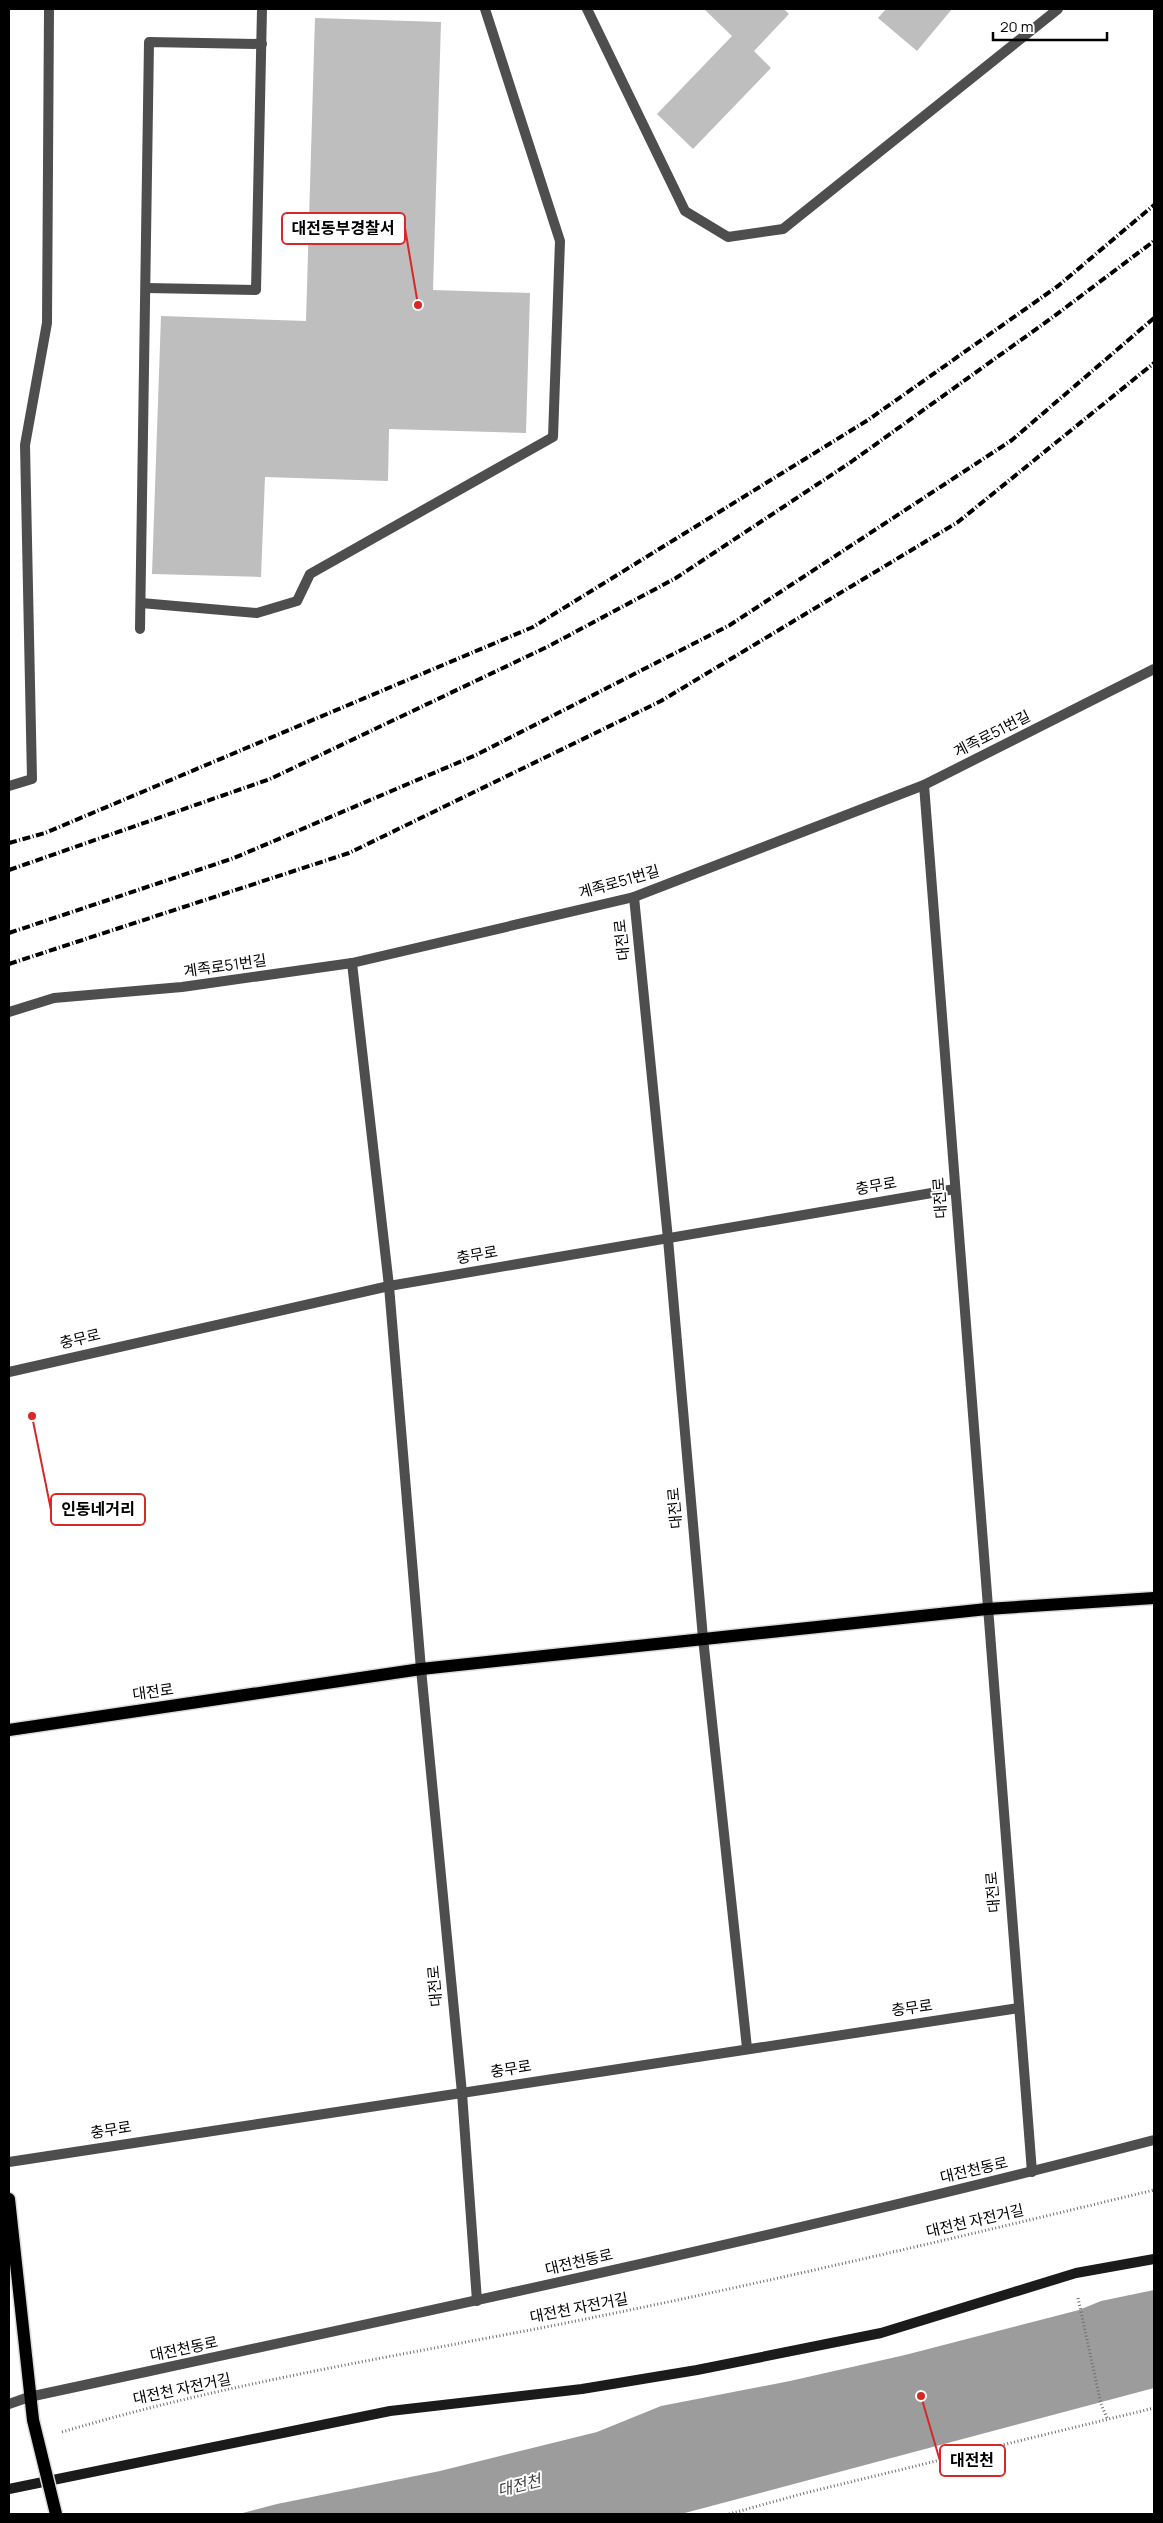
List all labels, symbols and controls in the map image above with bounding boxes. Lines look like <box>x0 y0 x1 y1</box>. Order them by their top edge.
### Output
scale bar <box>993 10 1107 42</box>
text: 20 m <box>1000 16 1033 37</box>
callout: 대전동부경찰서 <box>282 213 405 244</box>
text: 대전동부경찰서 <box>291 217 395 239</box>
street label: 계족로51번길 <box>950 705 1034 762</box>
street label: 계족로51번길 <box>576 860 662 903</box>
street label: 대전로 <box>609 918 634 962</box>
street label: 계족로51번길 <box>182 949 268 982</box>
street label: 충무로 <box>854 1172 898 1199</box>
street label: 대전로 <box>928 1177 951 1219</box>
street label: 충무로 <box>455 1241 499 1268</box>
street label: 충무로 <box>57 1324 102 1353</box>
street label: 대전로 <box>662 1487 687 1530</box>
callout: 인동네거리 <box>51 1494 145 1525</box>
text: 인동네거리 <box>61 1498 135 1520</box>
street label: 대전로 <box>131 1678 175 1705</box>
street label: 대전로 <box>980 1871 1005 1914</box>
street label: 대전로 <box>422 1965 447 2008</box>
street label: 충무로 <box>890 1994 934 2021</box>
street label: 충무로 <box>489 2055 533 2082</box>
street label: 충무로 <box>89 2116 133 2143</box>
street label: 대전천동로 <box>938 2152 1010 2188</box>
street label: 대전천 자전거길 <box>924 2199 1026 2242</box>
street label: 대전천동로 <box>543 2244 615 2280</box>
street label: 대전천 자전거길 <box>528 2288 630 2327</box>
street label: 대전천동로 <box>148 2331 220 2366</box>
street label: 대전천 자전거길 <box>131 2368 233 2409</box>
callout: 대전천 <box>940 2445 1005 2476</box>
text: 대전천 <box>950 2449 994 2471</box>
water label: 대전천 <box>495 2468 545 2501</box>

